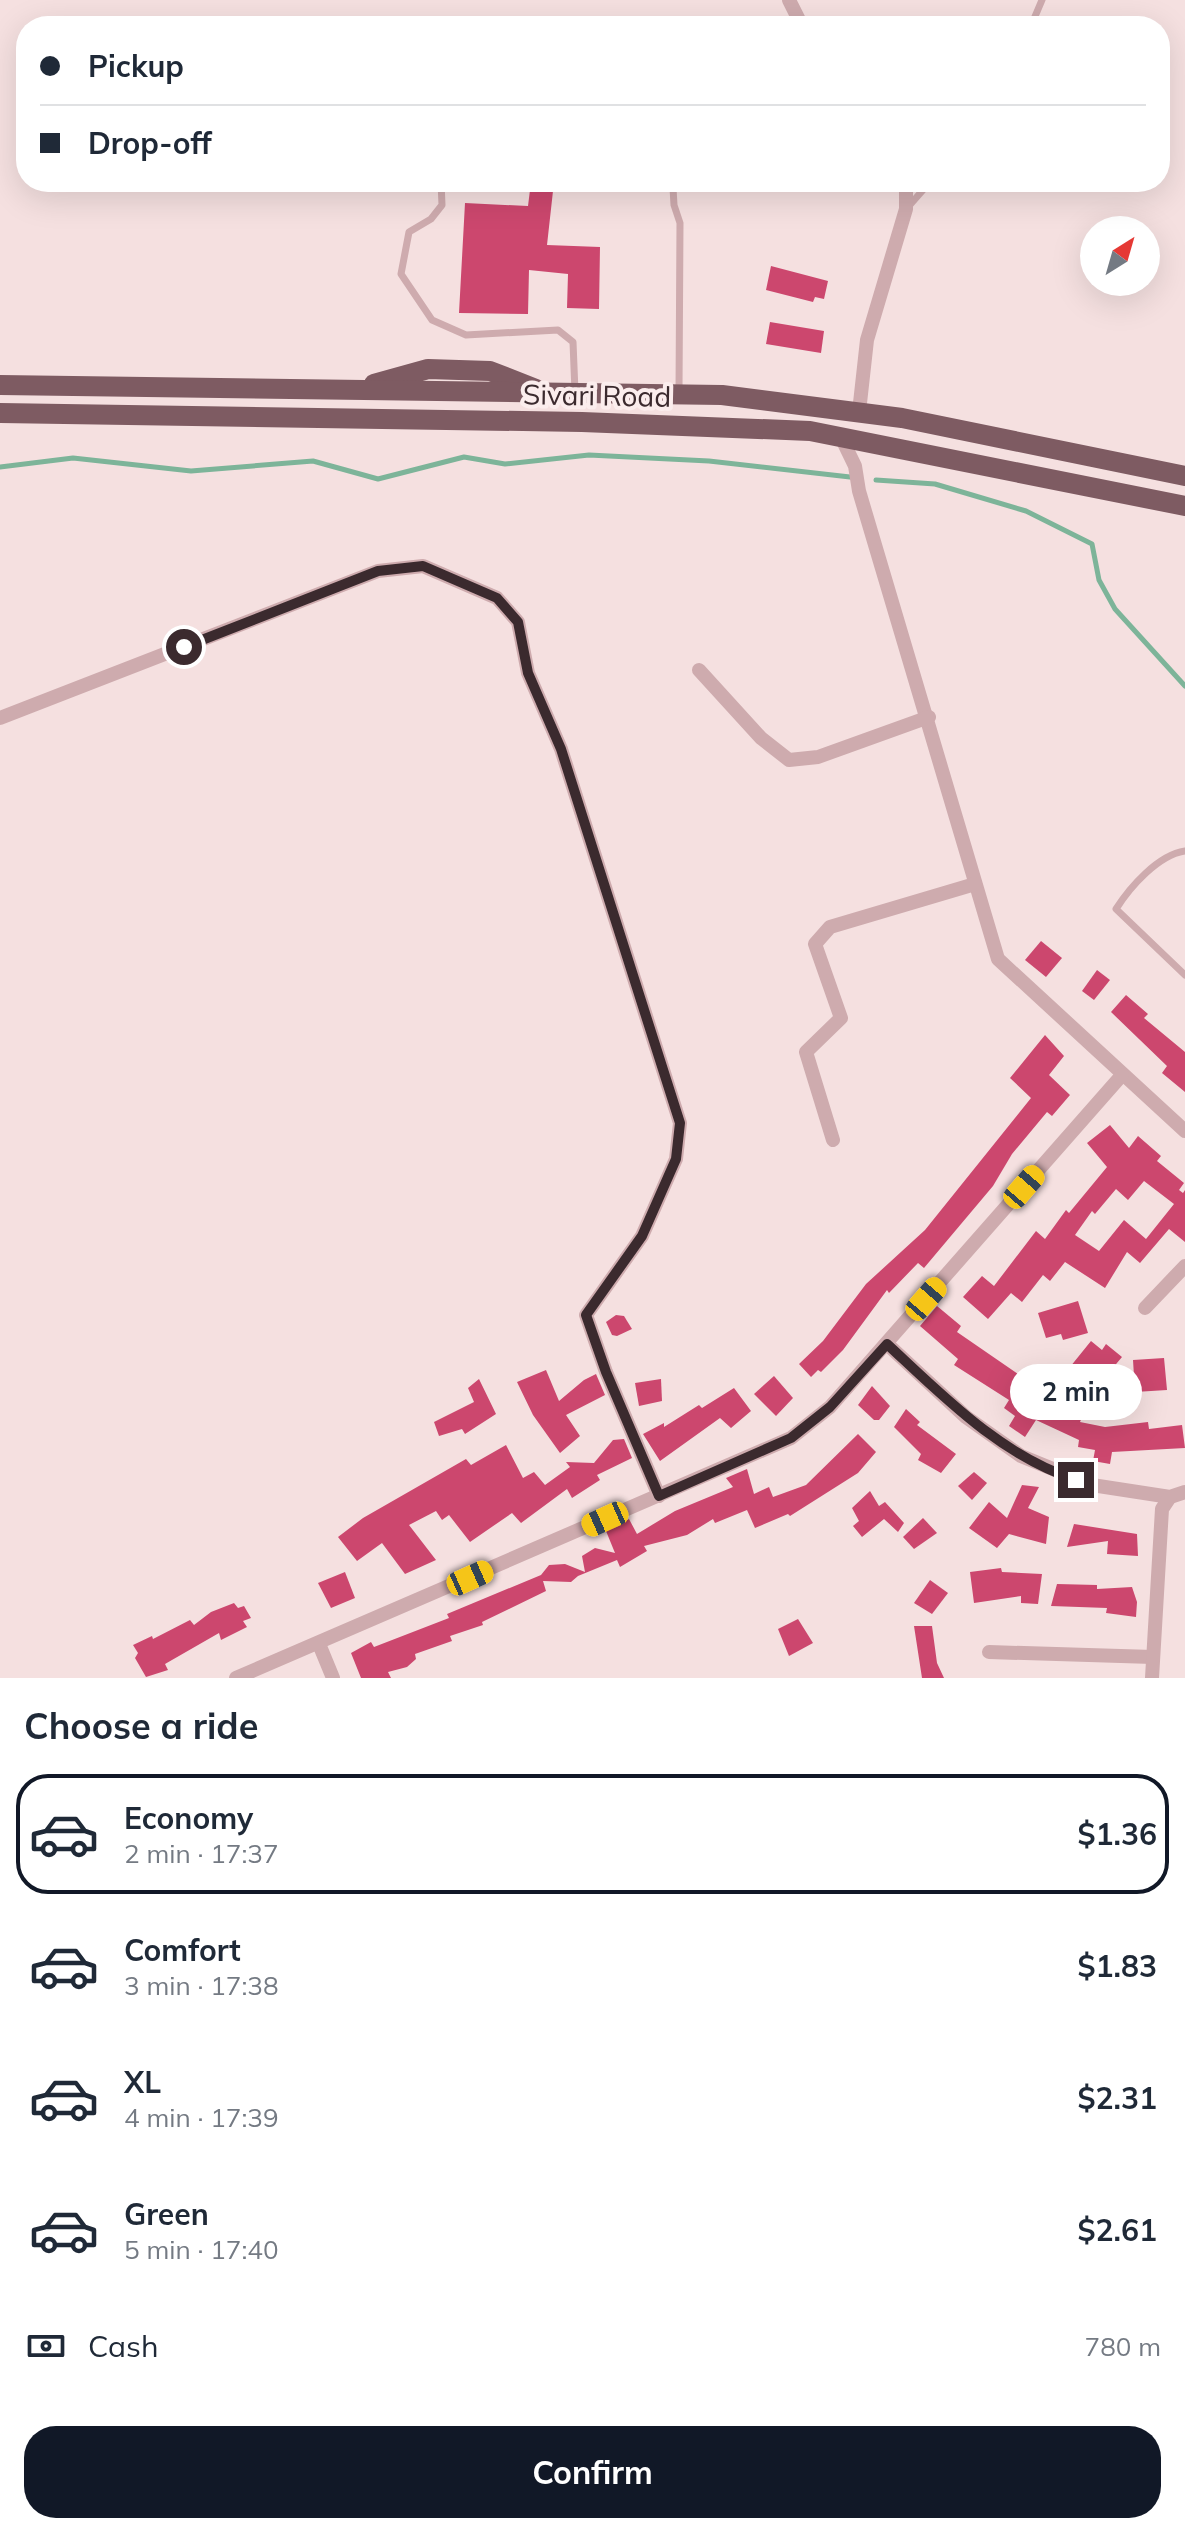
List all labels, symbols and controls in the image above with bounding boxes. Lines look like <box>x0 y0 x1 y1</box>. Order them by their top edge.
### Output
text: Pickup <box>88 47 184 85</box>
text: Drop-off <box>88 124 212 162</box>
north arrow <box>1080 216 1160 296</box>
map controls <box>1080 216 1160 296</box>
street label: Sivari Road <box>523 376 671 414</box>
route start <box>166 629 202 665</box>
car <box>999 1161 1049 1213</box>
car <box>901 1273 951 1325</box>
callout: 2 min <box>1010 1364 1142 1420</box>
text: 2 min <box>1042 1375 1110 1408</box>
route end <box>1058 1462 1094 1498</box>
car <box>578 1498 632 1540</box>
car <box>443 1557 497 1599</box>
text: Choose a ride <box>24 1703 258 1748</box>
icon: car <box>28 1798 100 1870</box>
text: Economy <box>124 1799 253 1837</box>
text: $1.36 <box>1078 1815 1157 1853</box>
text: 2 min · 17:37 <box>124 1837 279 1870</box>
icon: car <box>28 1930 100 2002</box>
text: Comfort <box>124 1931 241 1969</box>
text: $1.83 <box>1078 1947 1157 1985</box>
text: 3 min · 17:38 <box>124 1969 279 2002</box>
icon: car <box>28 2062 100 2134</box>
text: XL <box>124 2063 161 2101</box>
text: $2.31 <box>1078 2079 1157 2117</box>
text: 4 min · 17:39 <box>124 2101 279 2134</box>
icon: car <box>28 2194 100 2266</box>
text: Green <box>124 2195 209 2233</box>
text: $2.61 <box>1078 2211 1157 2249</box>
text: 5 min · 17:40 <box>124 2233 279 2266</box>
icon: cash <box>24 2324 68 2368</box>
text: Cash <box>88 2327 159 2365</box>
text: 780 m <box>1085 2330 1161 2363</box>
button: Confirm <box>24 2426 1161 2518</box>

